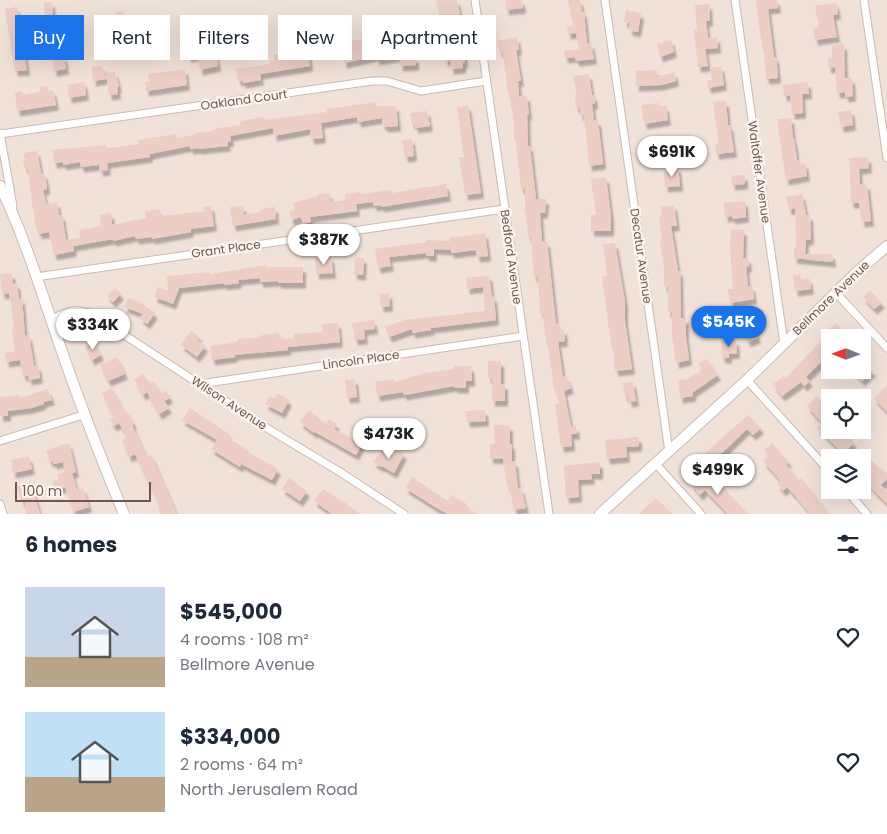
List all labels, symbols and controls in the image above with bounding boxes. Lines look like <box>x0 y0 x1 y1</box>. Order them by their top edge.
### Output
chip: Buy <box>15 15 84 60</box>
chip: Rent <box>94 15 170 60</box>
chip: Filters <box>180 15 268 60</box>
chip: New <box>278 15 352 60</box>
chip: Apartment <box>362 15 496 60</box>
street label: Oakland Court <box>200 85 288 114</box>
street label: Waltoffer Avenue <box>744 120 775 224</box>
pin: $691K <box>637 136 707 178</box>
text: $691K <box>648 140 696 163</box>
street label: Decatur Avenue <box>626 207 657 305</box>
street label: Bedford Avenue <box>496 209 527 305</box>
pin: $387K <box>289 224 359 266</box>
text: $387K <box>299 228 349 251</box>
street label: Grant Place <box>190 235 262 262</box>
street label: Bellmore Avenue <box>788 256 873 339</box>
pin: $545K <box>694 306 764 348</box>
pin: $334K <box>58 308 128 351</box>
text: $545K <box>702 310 756 333</box>
text: $334K <box>67 313 119 336</box>
north arrow <box>821 329 871 379</box>
map controls <box>821 329 871 499</box>
street label: Lincoln Place <box>321 346 400 373</box>
street label: Wilson Avenue <box>188 372 271 434</box>
button: locate <box>821 389 871 439</box>
pin: $473K <box>354 418 424 460</box>
text: $473K <box>364 422 414 445</box>
button: layers <box>821 449 871 499</box>
pin: $499K <box>683 454 753 496</box>
text: $499K <box>692 458 744 481</box>
scale bar <box>15 479 151 502</box>
text: 100 m <box>22 481 62 501</box>
text: 6 homes <box>25 530 117 559</box>
icon: filters <box>834 530 862 558</box>
text: $545,000 <box>180 597 282 626</box>
icon: home <box>65 607 125 667</box>
icon: heart <box>834 623 862 651</box>
text: 4 rooms · 108 m² <box>180 628 309 651</box>
text: Bellmore Avenue <box>180 653 315 676</box>
text: $334,000 <box>180 722 281 751</box>
icon: home <box>65 732 125 792</box>
icon: heart <box>834 748 862 776</box>
text: 2 rooms · 64 m² <box>180 753 303 776</box>
text: North Jerusalem Road <box>180 778 358 801</box>

